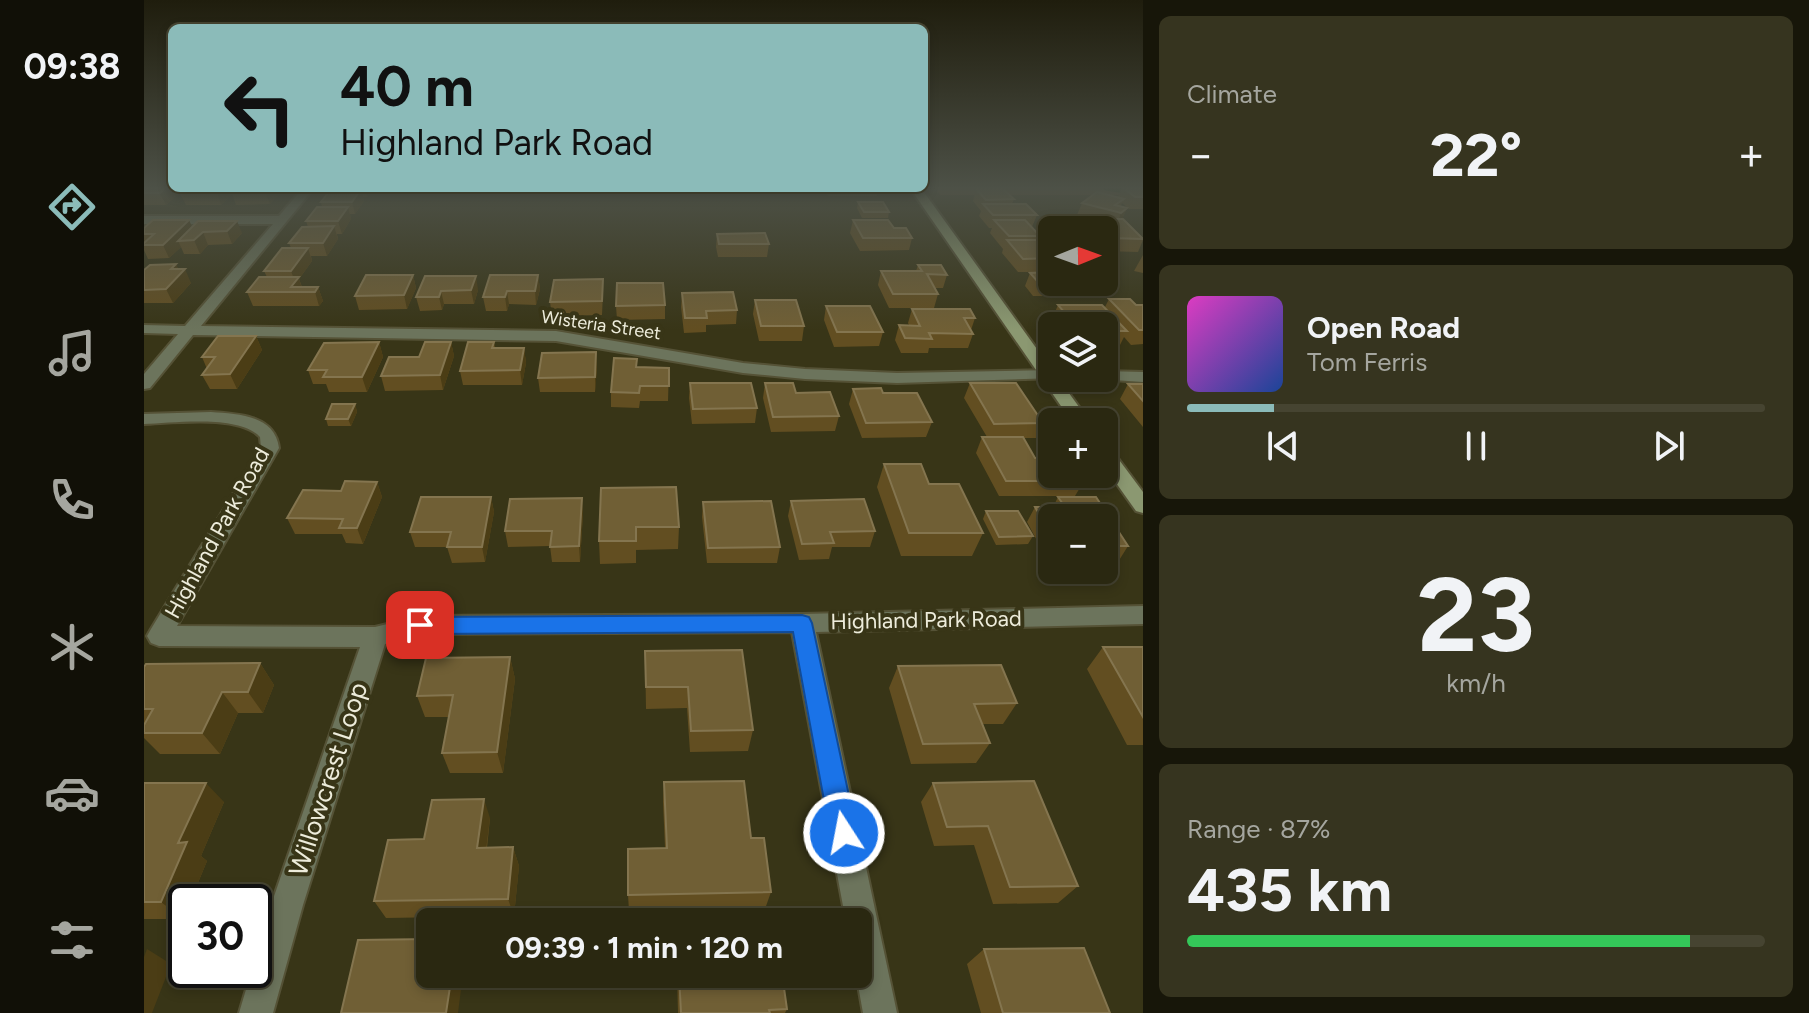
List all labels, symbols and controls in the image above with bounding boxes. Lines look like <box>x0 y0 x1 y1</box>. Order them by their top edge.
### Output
text: 09:38 <box>23 45 121 88</box>
text: 40 m <box>340 53 474 120</box>
icon: left <box>208 56 312 160</box>
text: Climate <box>1187 78 1277 110</box>
text: 22° <box>1430 119 1522 191</box>
text: Highland Park Road <box>340 121 653 164</box>
text: − <box>1187 128 1214 181</box>
text: + <box>1738 128 1765 181</box>
icon: directions <box>44 179 100 235</box>
north arrow <box>1038 216 1118 296</box>
map controls <box>1038 216 1118 584</box>
street label: Wisteria Street <box>540 306 662 344</box>
text: Open Road <box>1307 309 1460 346</box>
button: layers <box>1038 312 1118 392</box>
icon: music <box>44 325 100 381</box>
text: Tom Ferris <box>1307 346 1427 378</box>
button: + <box>1038 408 1118 488</box>
icon: previous <box>1261 424 1305 468</box>
icon: pause <box>1454 424 1498 468</box>
icon: next <box>1647 424 1691 468</box>
street label: Highland Park Road <box>159 443 275 623</box>
icon: phone <box>44 472 100 528</box>
button: − <box>1038 504 1118 584</box>
text: 23 <box>1417 552 1535 677</box>
pin <box>386 591 454 659</box>
icon: arrive <box>398 603 442 647</box>
street label: Highland Park Road <box>830 605 1022 635</box>
icon: climate <box>44 619 100 675</box>
text: km/h <box>1446 667 1506 699</box>
street label: Willowcrest Loop <box>282 678 374 880</box>
icon: car <box>44 765 100 821</box>
position arrow <box>802 791 886 875</box>
text: Range · 87% <box>1187 813 1330 845</box>
text: 435 km <box>1187 854 1392 926</box>
speed limit sign: 30 <box>168 884 272 988</box>
icon: filters <box>44 912 100 968</box>
text: 09:39 · 1 min · 120 m <box>505 929 783 966</box>

